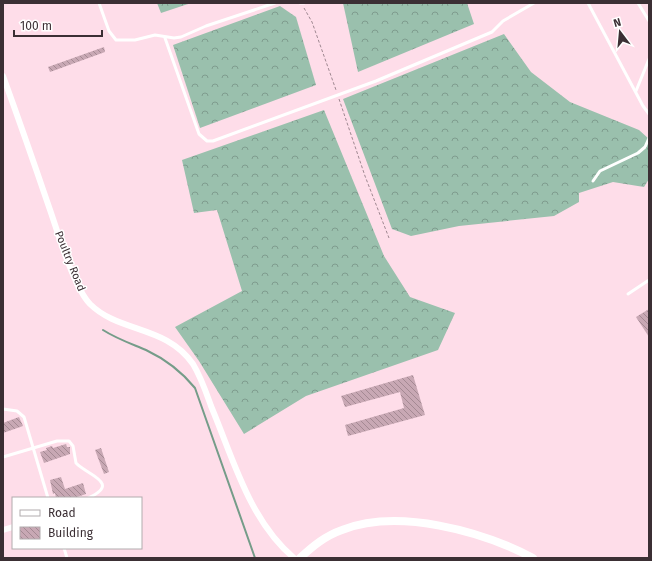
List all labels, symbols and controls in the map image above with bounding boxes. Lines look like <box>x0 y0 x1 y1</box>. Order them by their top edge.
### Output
scale bar <box>14 12 102 38</box>
north arrow <box>600 12 640 52</box>
text: N <box>612 16 623 30</box>
text: 100 m <box>20 19 52 33</box>
street label: Poultry Road <box>52 229 88 293</box>
legend <box>12 497 142 549</box>
text: Road <box>48 506 76 520</box>
text: Building <box>48 526 94 540</box>

